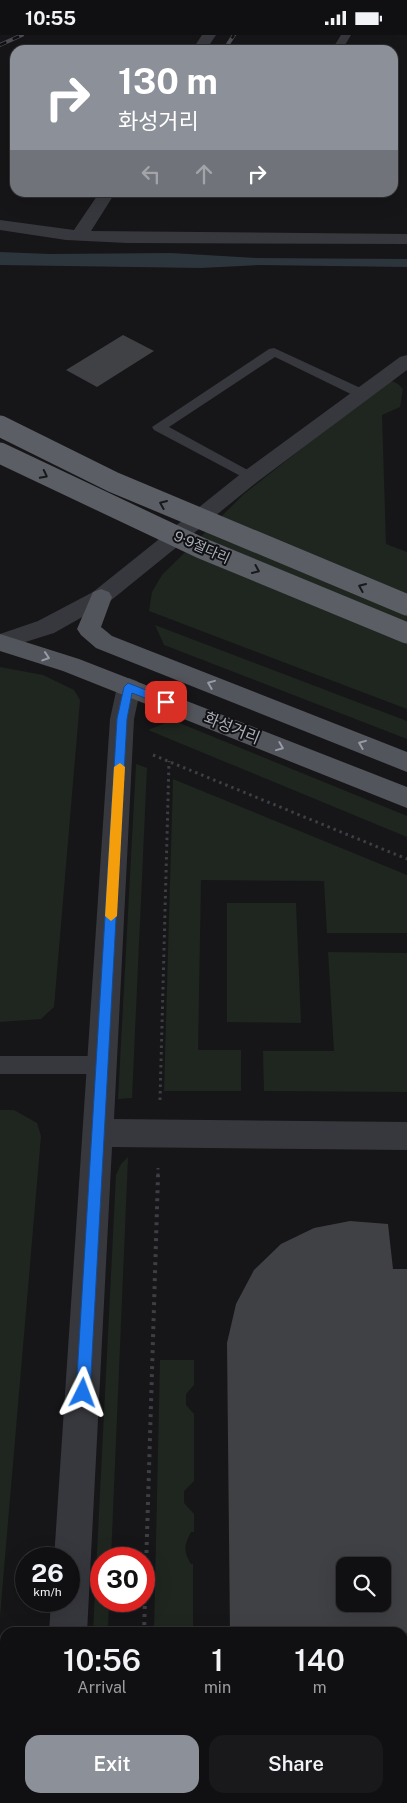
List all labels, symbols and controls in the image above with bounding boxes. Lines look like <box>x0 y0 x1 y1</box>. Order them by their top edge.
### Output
text: 10:55 <box>25 7 76 29</box>
text: 130 m <box>118 61 218 102</box>
icon: right <box>35 65 100 130</box>
text: 화성거리 <box>118 108 199 134</box>
icon: left <box>137 160 165 188</box>
icon: ahead <box>190 160 218 188</box>
icon: right <box>243 160 271 188</box>
one-way arrow <box>38 469 47 479</box>
one-way arrow <box>159 499 168 510</box>
street label: 9·9절다리 <box>172 528 232 566</box>
one-way arrow <box>251 564 260 575</box>
one-way arrow <box>358 583 367 593</box>
one-way arrow <box>42 651 50 661</box>
one-way arrow <box>207 680 215 690</box>
pin <box>145 681 187 723</box>
icon: arrive <box>152 688 180 716</box>
street label: 화성거리 <box>201 708 263 748</box>
one-way arrow <box>358 740 367 750</box>
one-way arrow <box>275 742 283 752</box>
position arrow <box>56 1366 108 1418</box>
speed limit sign: 30 <box>90 1547 155 1612</box>
map controls <box>336 1557 391 1612</box>
button: search <box>336 1557 391 1612</box>
text: 26 <box>31 1558 64 1588</box>
text: km/h <box>33 1585 62 1599</box>
text: 10:56 <box>63 1642 141 1678</box>
text: 1 <box>211 1642 224 1678</box>
text: 140 <box>294 1642 345 1678</box>
text: Arrival <box>77 1678 127 1697</box>
text: min <box>204 1678 231 1697</box>
text: m <box>313 1678 326 1697</box>
button: Exit <box>25 1735 199 1793</box>
button: Share <box>209 1735 383 1793</box>

